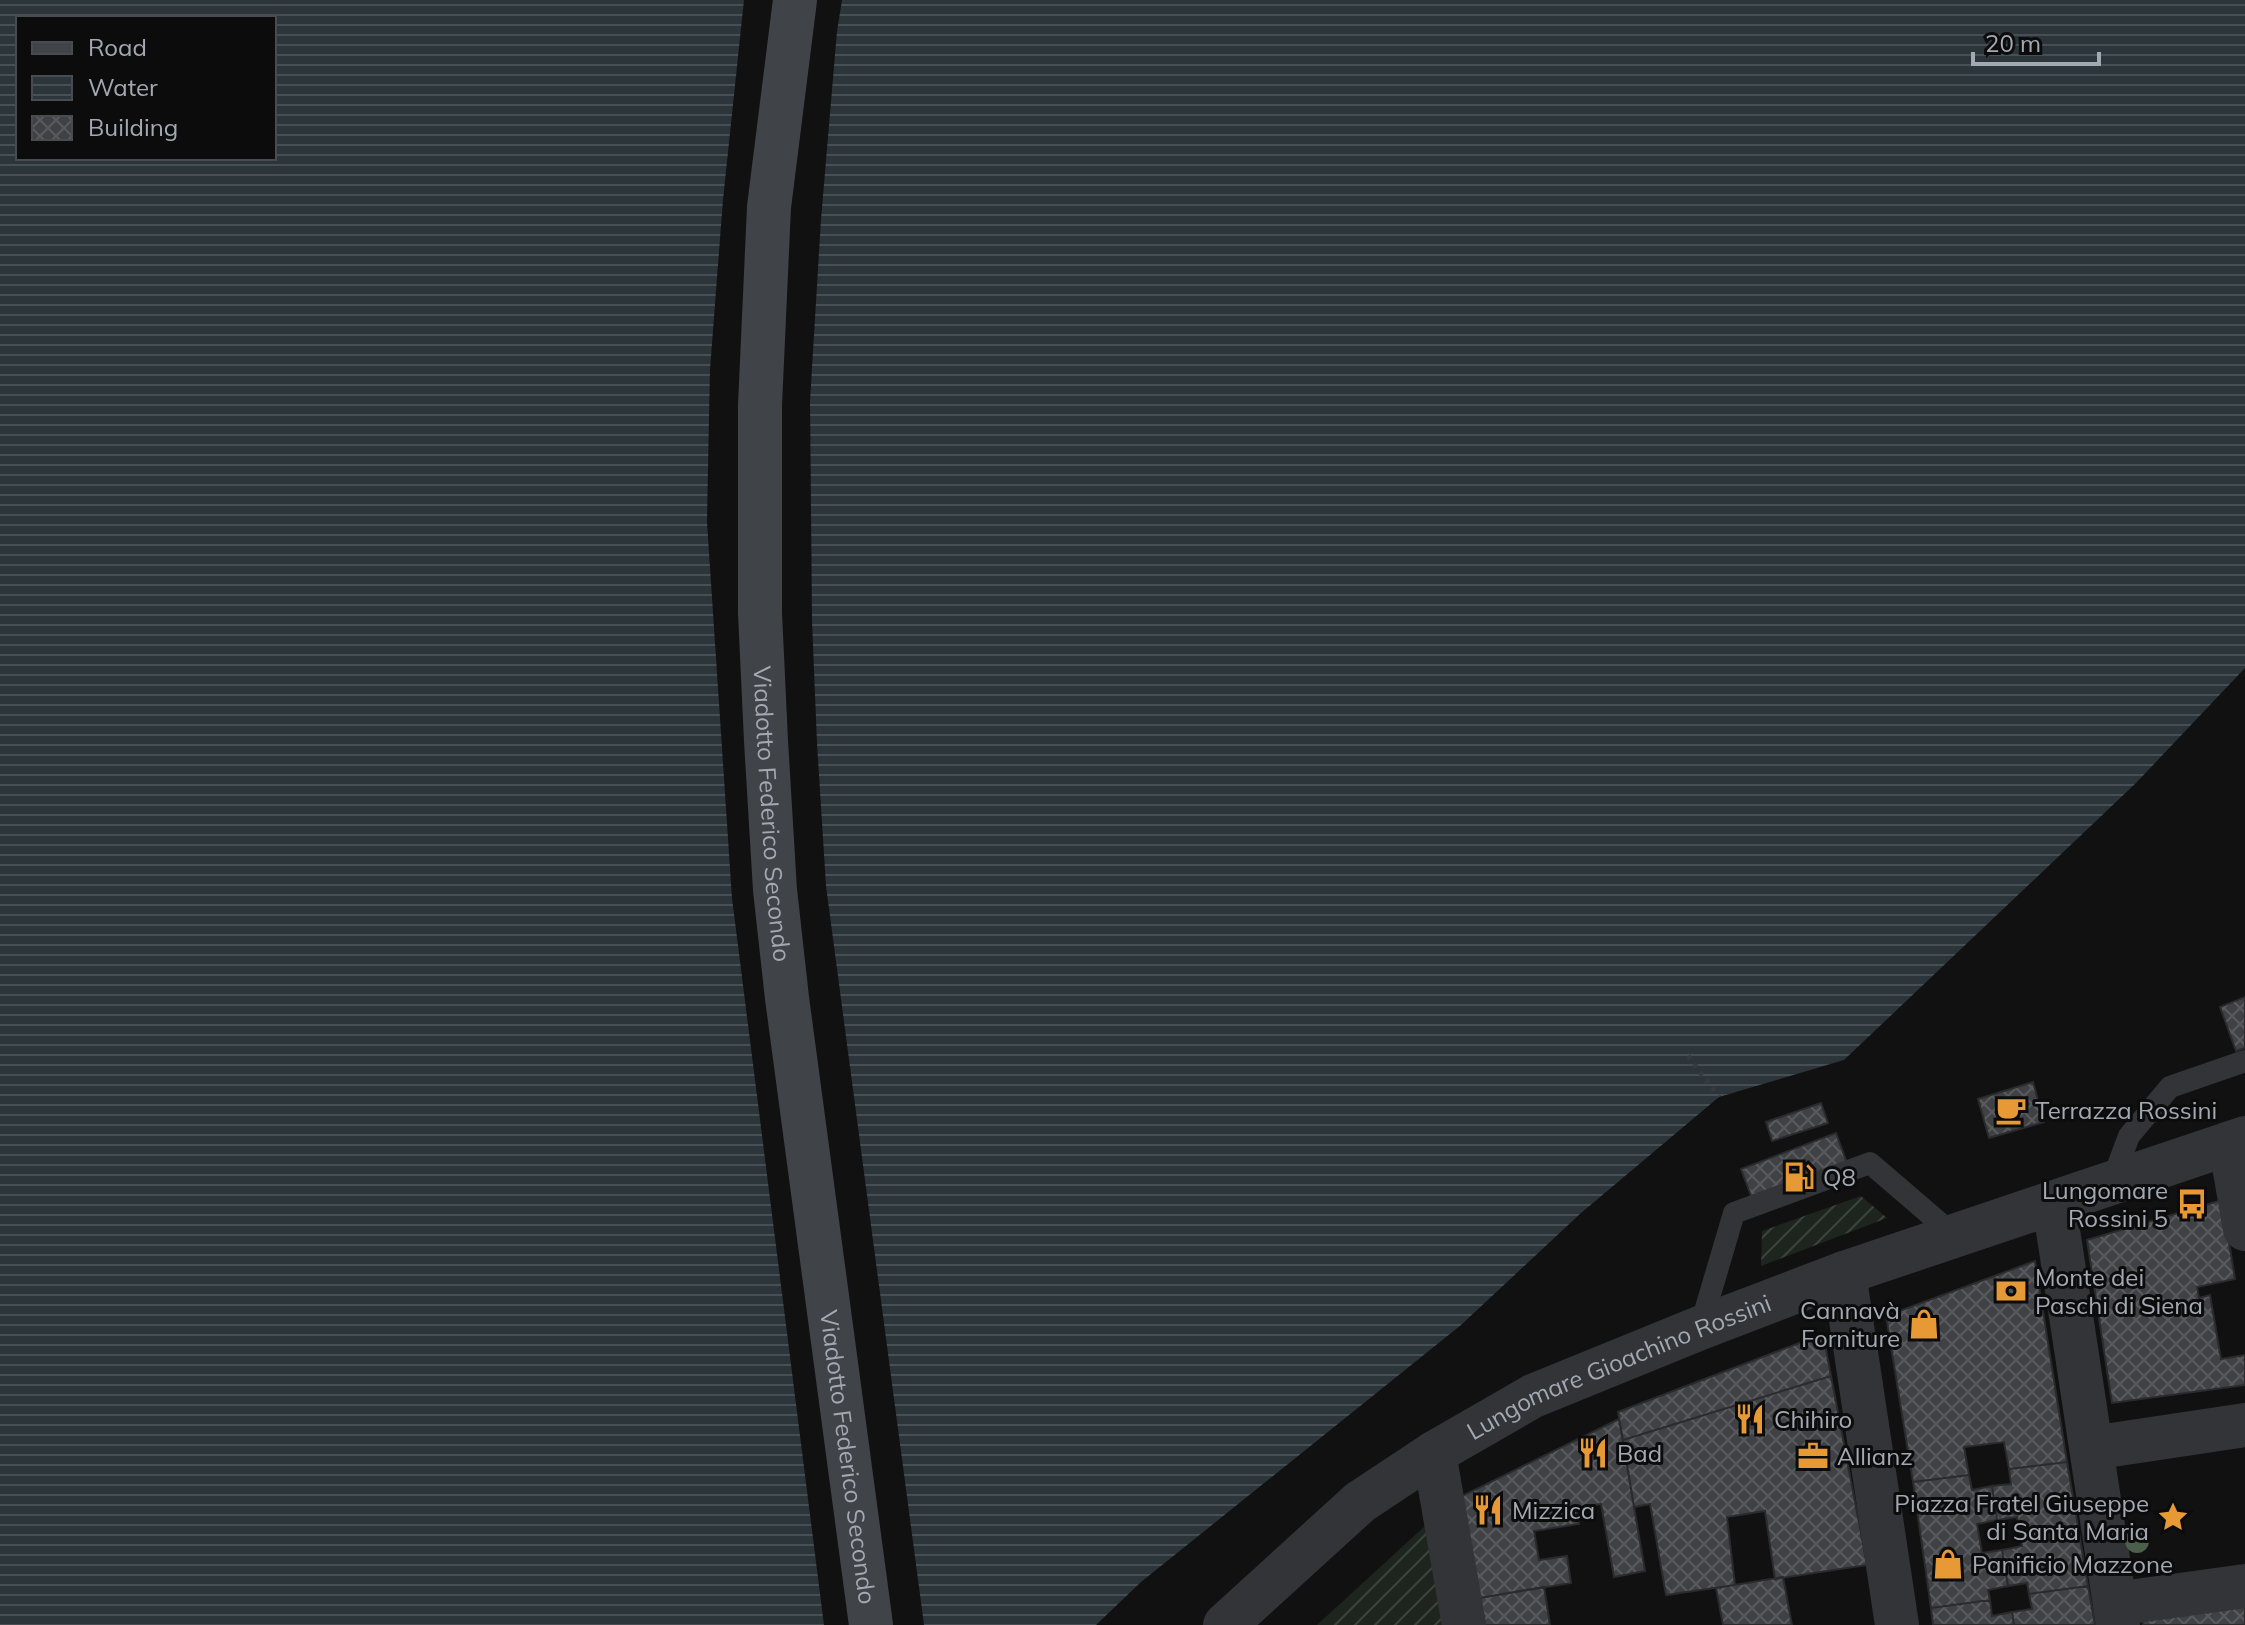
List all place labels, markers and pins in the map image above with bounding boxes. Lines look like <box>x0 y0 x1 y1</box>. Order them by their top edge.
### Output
cafe icon: Terrazza Rossini <box>1994 1093 2028 1127</box>
place label: Terrazza Rossini <box>2035 1095 2217 1125</box>
fuel station icon: Q8 <box>1782 1160 1816 1194</box>
place label: Q8 <box>1823 1162 1856 1192</box>
place label: Lungomare Rossini 5 <box>2042 1175 2168 1233</box>
bus stop icon: Lungomare Rossini 5 <box>2175 1187 2209 1221</box>
place label: Monte dei Paschi di Siena <box>2035 1262 2203 1320</box>
bank icon: Monte dei Paschi di Siena <box>1994 1274 2028 1308</box>
place label: Cannavà Forniture <box>1800 1295 1900 1353</box>
shop icon: Cannavà Forniture <box>1907 1307 1941 1341</box>
restaurant icon: Chihiro <box>1733 1402 1767 1436</box>
place label: Chihiro <box>1774 1404 1852 1434</box>
restaurant icon: Bad <box>1576 1436 1610 1470</box>
place label: Bad <box>1617 1438 1662 1468</box>
office icon: Allianz <box>1796 1439 1830 1473</box>
place label: Allianz <box>1837 1441 1913 1471</box>
place label: Piazza Fratel Giuseppe di Santa Maria <box>1894 1488 2149 1546</box>
restaurant icon: Mizzica <box>1471 1493 1505 1527</box>
place label: Mizzica <box>1512 1495 1595 1525</box>
place icon: Piazza Fratel Giuseppe di Santa Maria <box>2156 1500 2190 1534</box>
shop icon: Panificio Mazzone <box>1931 1547 1965 1581</box>
place label: Panificio Mazzone <box>1972 1549 2173 1579</box>

